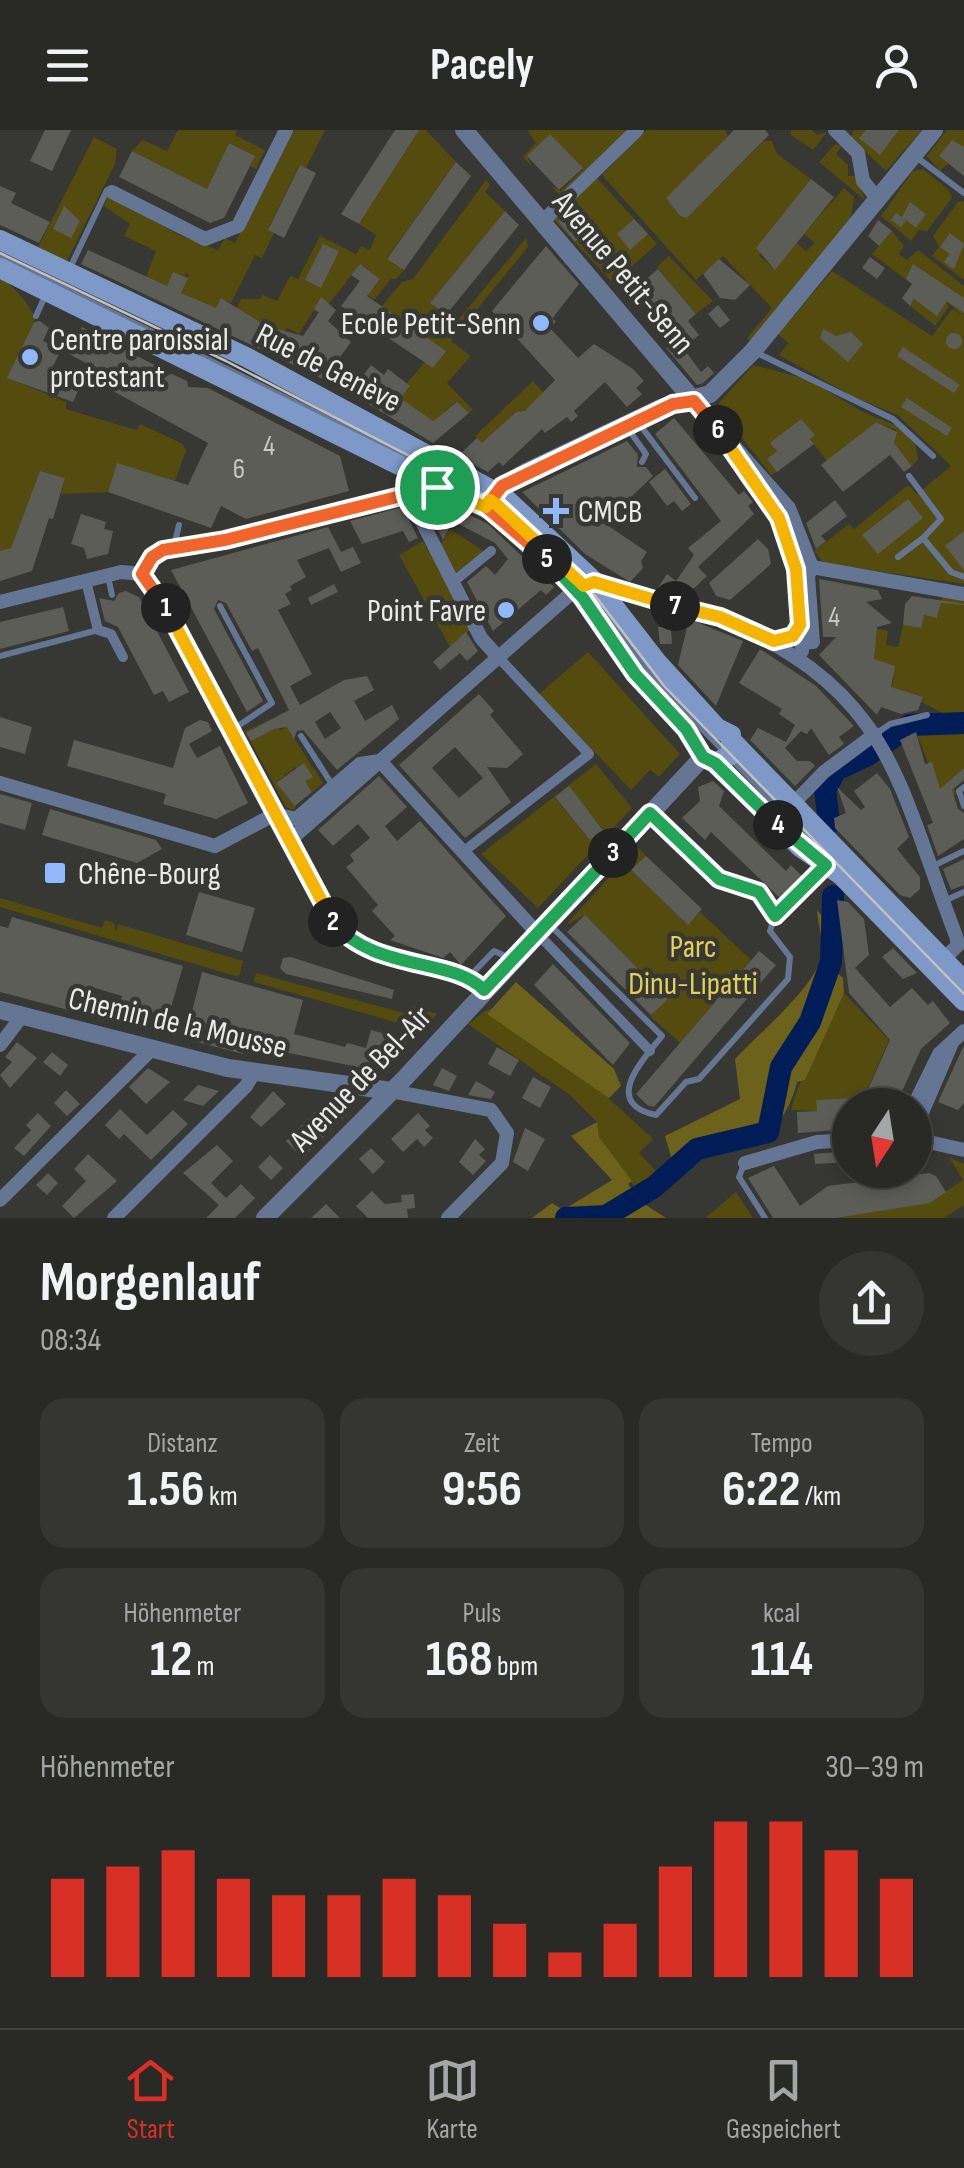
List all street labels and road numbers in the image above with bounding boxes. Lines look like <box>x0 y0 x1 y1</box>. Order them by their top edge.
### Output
street label: Avenue Petit-Senn <box>543 183 702 362</box>
street label: Rue de Genève <box>249 315 407 421</box>
street label: Chemin de la Mousse <box>65 979 291 1068</box>
street label: Avenue de Bel-Air <box>281 998 440 1161</box>

